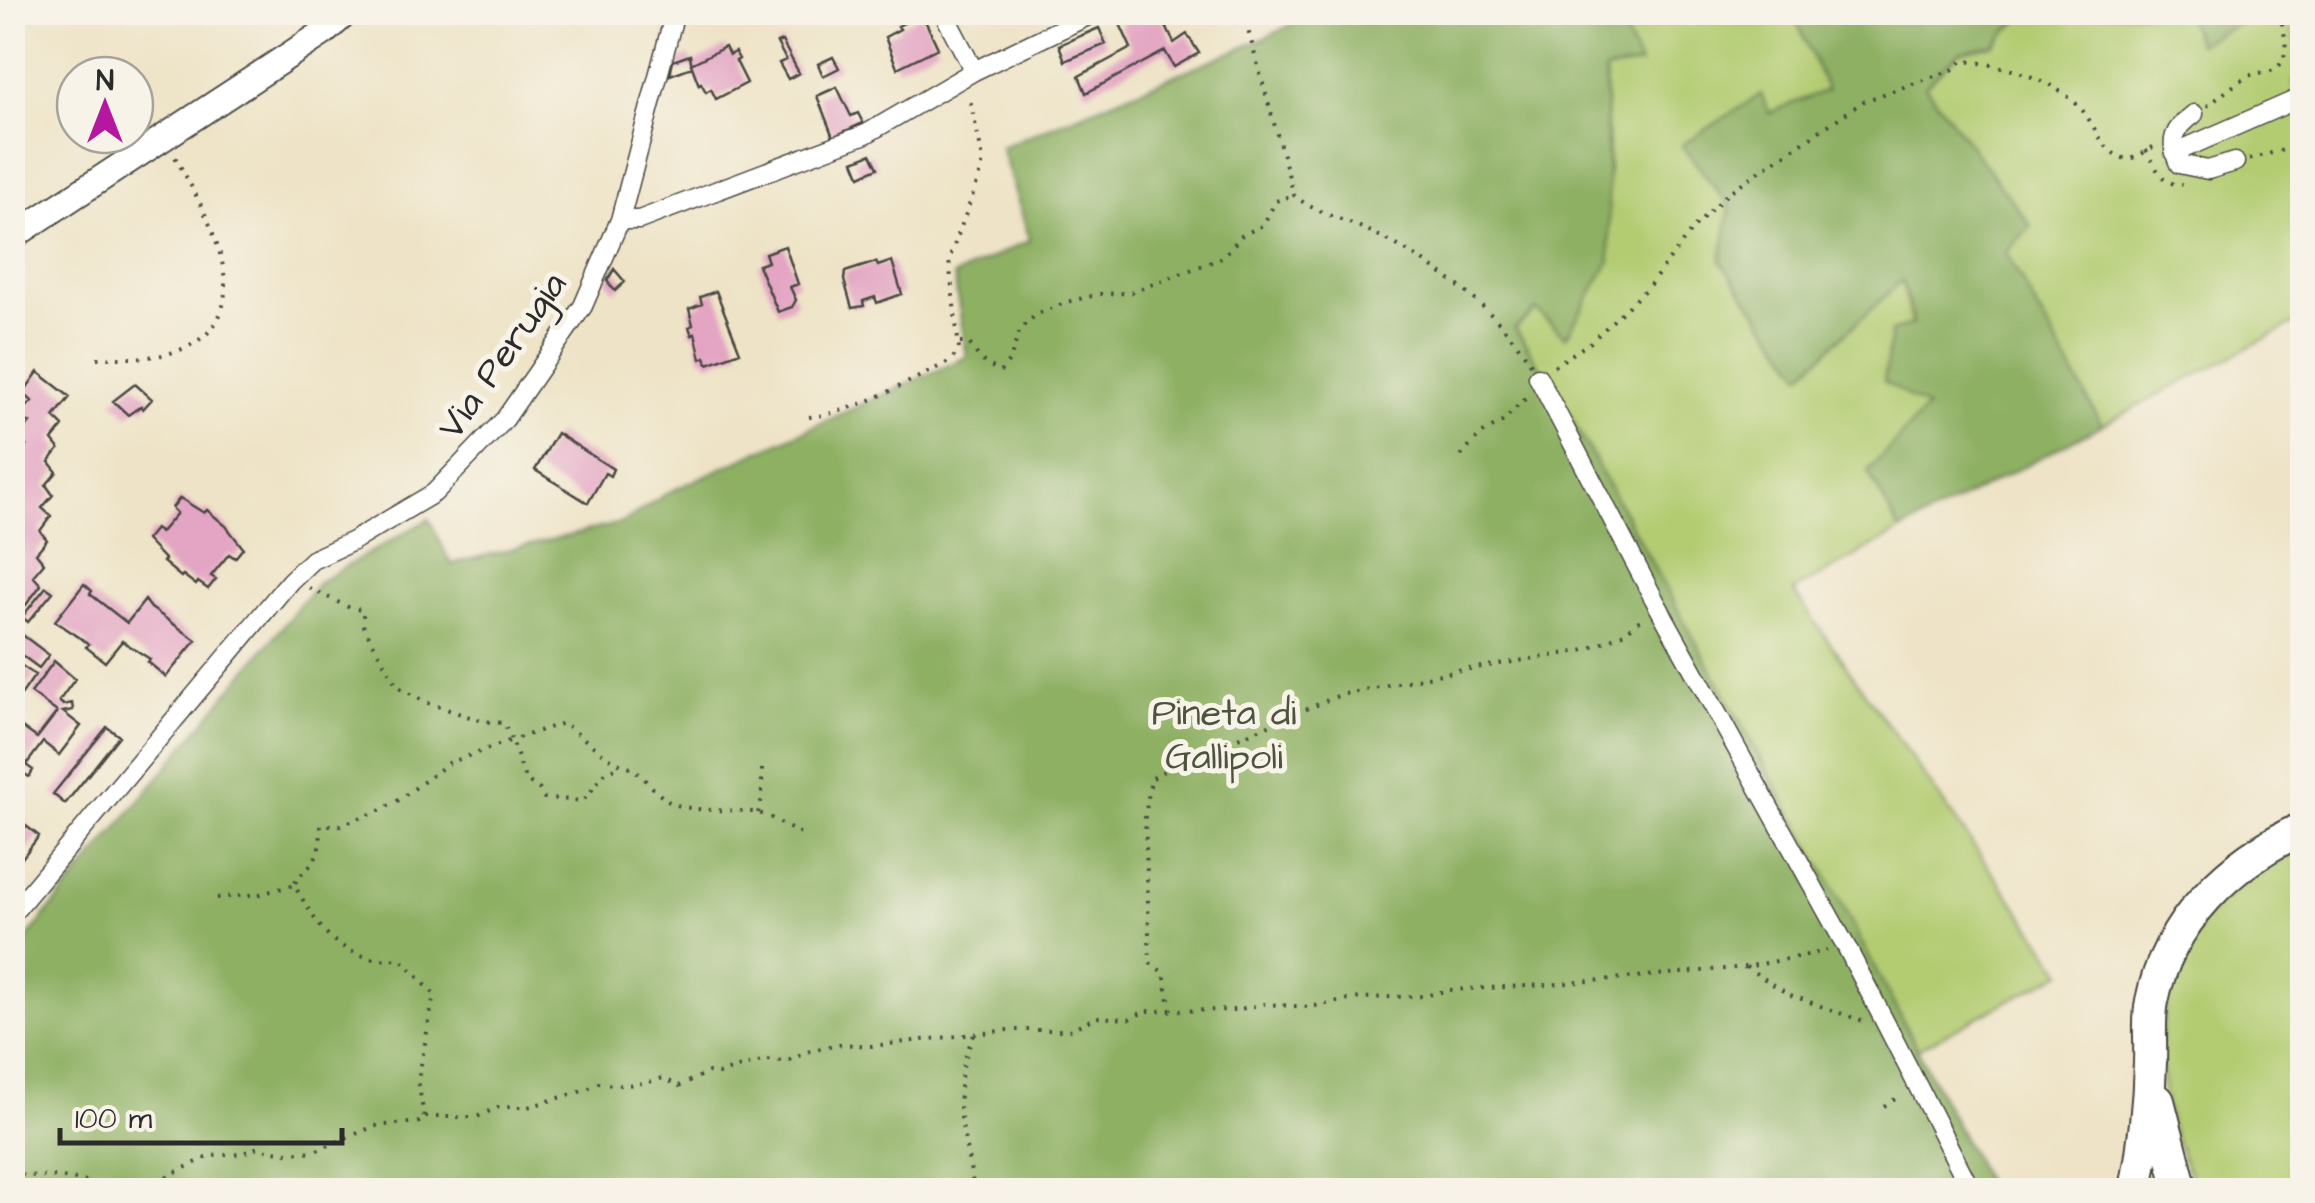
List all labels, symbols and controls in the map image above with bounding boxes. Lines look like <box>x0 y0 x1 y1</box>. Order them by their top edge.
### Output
north arrow <box>55 55 155 155</box>
text: N <box>96 62 114 101</box>
street label: Via Perugia <box>426 262 580 450</box>
park label: Pineta di Gallipoli <box>1152 688 1297 784</box>
scale bar <box>60 1083 342 1145</box>
text: 100 m <box>75 1098 153 1140</box>

